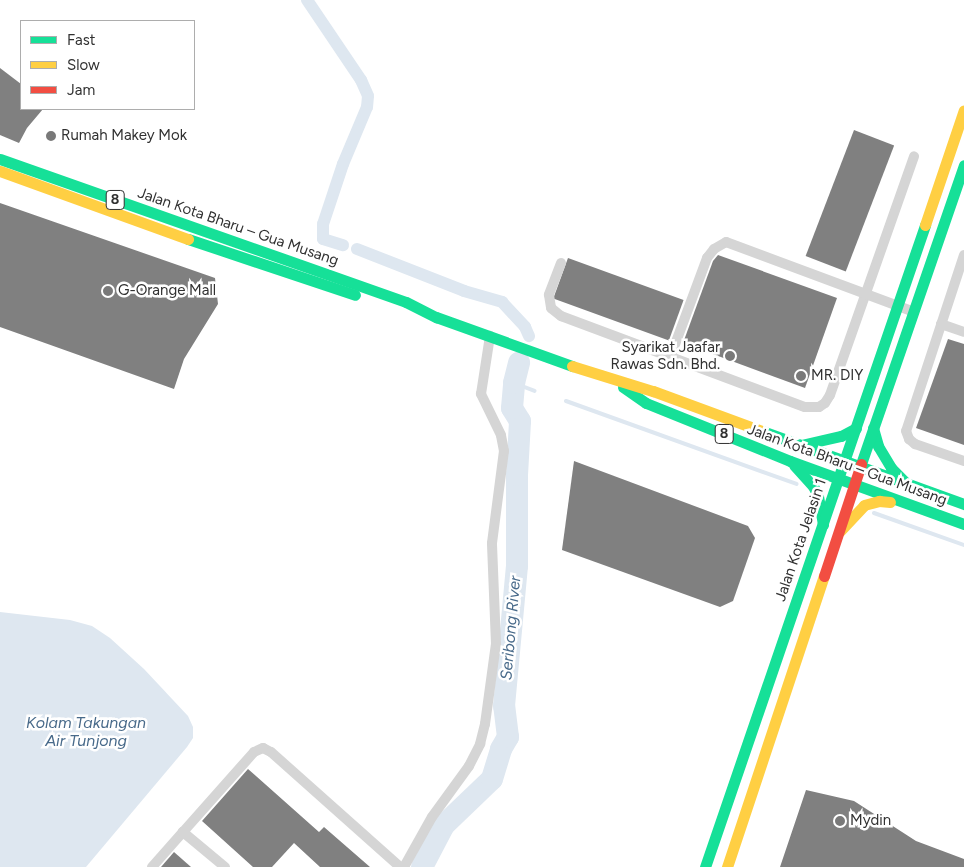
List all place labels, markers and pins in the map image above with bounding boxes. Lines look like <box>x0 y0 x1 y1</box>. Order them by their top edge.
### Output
place label: Rumah Makey Mok <box>61 127 187 145</box>
marker: Rumah Makey Mok <box>45 130 57 142</box>
place label: G-Orange Mall <box>118 282 216 300</box>
marker: G-Orange Mall <box>102 285 114 297</box>
place label: Syarikat Jaafar Rawas Sdn. Bhd. <box>611 338 720 373</box>
marker: Syarikat Jaafar Rawas Sdn. Bhd. <box>724 350 736 362</box>
place label: MR. DIY <box>811 367 863 385</box>
marker: MR. DIY <box>795 370 807 382</box>
place label: Mydin <box>850 812 891 830</box>
marker: Mydin <box>834 815 846 827</box>

